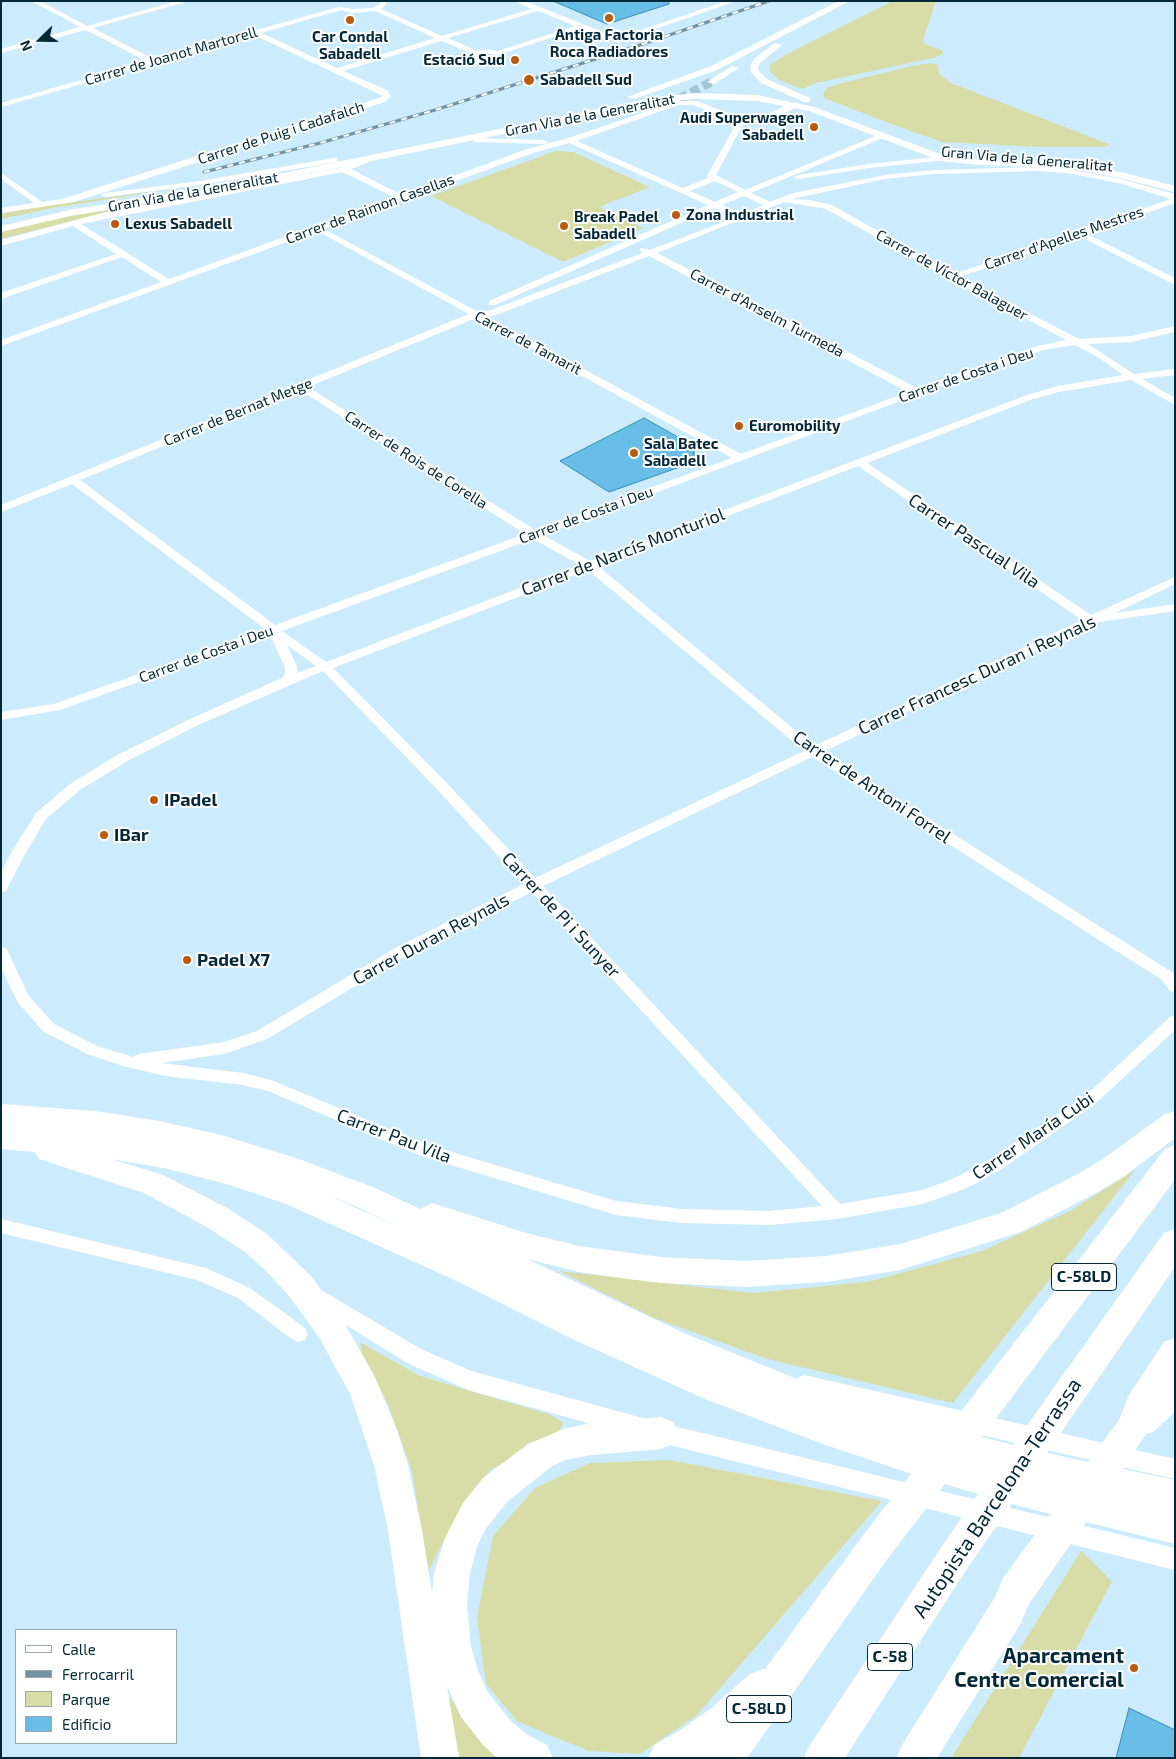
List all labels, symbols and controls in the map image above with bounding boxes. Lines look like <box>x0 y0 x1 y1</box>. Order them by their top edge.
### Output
marker: Antiga Factoria Roca Radiadores <box>603 12 615 24</box>
marker: Car Condal Sabadell <box>344 14 356 26</box>
north arrow <box>15 15 65 65</box>
street label: Carrer de Joanot Martorell <box>83 23 259 89</box>
place label: Antiga Factoria Roca Radiadores <box>550 26 668 61</box>
place label: Car Condal Sabadell <box>312 28 388 63</box>
text: N <box>16 38 35 54</box>
place label: Estació Sud <box>423 51 505 69</box>
marker: Estació Sud <box>509 54 521 66</box>
place label: Sabadell Sud <box>540 71 632 89</box>
marker: Sabadell Sud <box>522 73 536 87</box>
street label: Gran Via de la Generalitat <box>504 90 676 140</box>
street label: Carrer de Puig i Cadafalch <box>195 98 367 168</box>
place label: Audi Superwagen Sabadell <box>680 109 804 144</box>
marker: Audi Superwagen Sabadell <box>808 121 820 133</box>
street label: Gran Via de la Generalitat <box>940 143 1114 175</box>
street label: Gran Via de la Generalitat <box>106 168 280 216</box>
street label: Carrer de Raimon Casellas <box>283 170 457 248</box>
street label: Carrer d'Apelles Mestres <box>982 202 1146 274</box>
place label: Zona Industrial <box>686 206 794 224</box>
place label: Break Padel Sabadell <box>574 208 659 243</box>
marker: Zona Industrial <box>670 209 682 221</box>
place label: Lexus Sabadell <box>125 215 232 233</box>
marker: Lexus Sabadell <box>109 218 121 230</box>
marker: Break Padel Sabadell <box>558 220 570 232</box>
street label: Carrer de Víctor Balaguer <box>873 226 1031 324</box>
street label: Carrer d'Anselm Turmeda <box>687 265 847 361</box>
street label: Carrer de Tamarit <box>472 307 584 379</box>
street label: Carrer de Costa i Deu <box>896 343 1036 407</box>
street label: Carrer de Bernat Metge <box>161 374 315 450</box>
street label: Carrer de Rois de Corella <box>341 407 491 513</box>
place label: Euromobility <box>749 417 841 435</box>
marker: Euromobility <box>733 420 745 432</box>
place label: Sala Batec Sabadell <box>644 435 718 470</box>
marker: Sala Batec Sabadell <box>628 447 640 459</box>
street label: Carrer de Costa i Deu <box>516 482 656 548</box>
street label: Carrer Pascual Vila <box>904 489 1044 593</box>
street label: Carrer de Narcís Monturiol <box>518 503 728 601</box>
street label: Carrer Francesc Duran i Reynals <box>855 610 1099 740</box>
street label: Carrer de Costa i Deu <box>136 621 276 687</box>
street label: Carrer de Antoni Forrel <box>789 726 955 848</box>
place label: IPadel <box>164 789 217 811</box>
marker: IPadel <box>148 794 160 806</box>
place label: IBar <box>114 824 149 846</box>
marker: IBar <box>98 829 110 841</box>
street label: Carrer de Pi i Sunyer <box>497 848 625 982</box>
street label: Carrer Duran Reynals <box>349 889 513 989</box>
place label: Padel X7 <box>197 949 270 971</box>
marker: Padel X7 <box>181 954 193 966</box>
street label: Carrer María Cubi <box>968 1087 1098 1185</box>
street label: Carrer Pau Vila <box>334 1104 454 1168</box>
road number: C-58LD <box>1052 1264 1116 1290</box>
street label: Autopista Barcelona-Terrassa <box>907 1373 1087 1623</box>
legend <box>15 1629 178 1744</box>
text: Calle <box>62 1640 96 1658</box>
place label: Aparcament Centre Comercial <box>954 1643 1124 1693</box>
road number: C-58 <box>868 1644 912 1670</box>
marker: Aparcament Centre Comercial <box>1128 1662 1140 1674</box>
text: Ferrocarril <box>62 1665 134 1683</box>
text: Parque <box>62 1690 110 1708</box>
road number: C-58LD <box>726 1696 792 1722</box>
text: Edificio <box>62 1715 111 1733</box>

